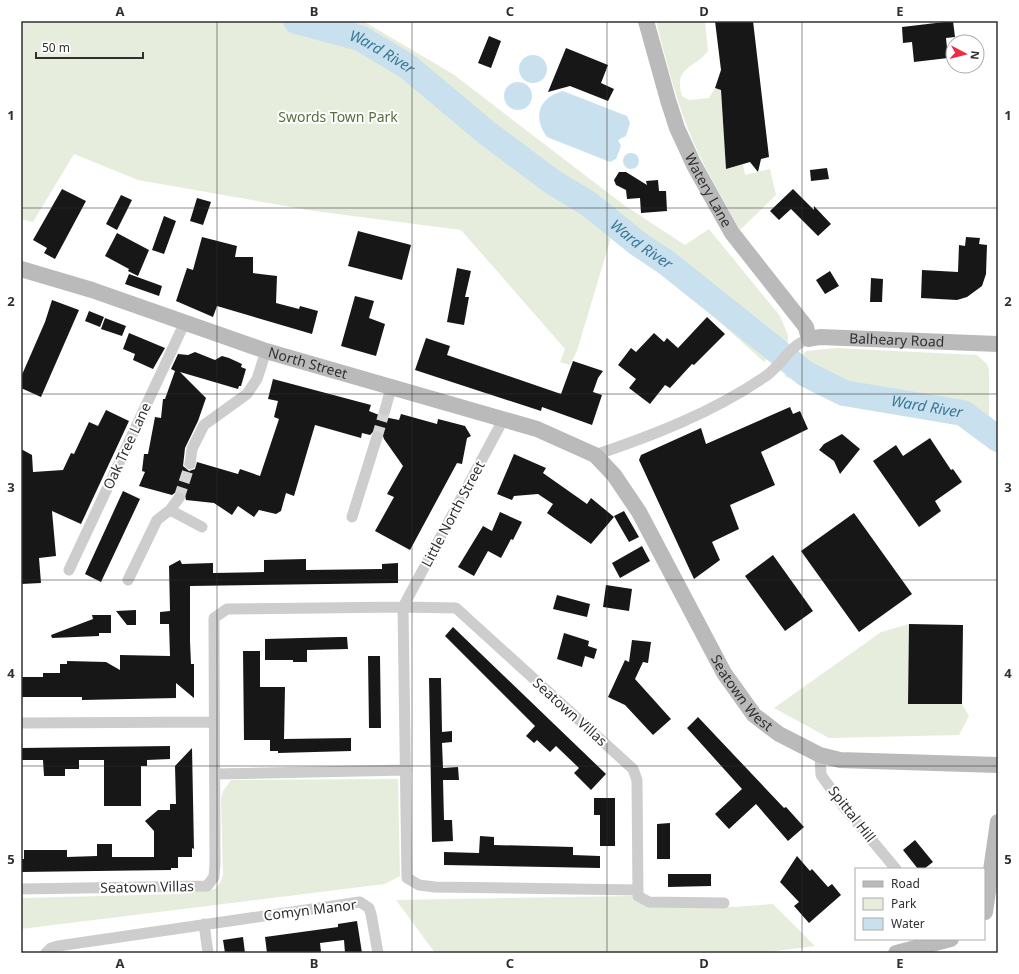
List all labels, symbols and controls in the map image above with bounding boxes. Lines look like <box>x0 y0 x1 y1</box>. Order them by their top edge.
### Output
text: A <box>116 2 125 20</box>
text: B <box>310 2 318 20</box>
text: C <box>506 2 514 20</box>
text: D <box>699 2 709 20</box>
text: E <box>896 2 904 20</box>
water label: Ward River <box>348 25 420 78</box>
scale bar <box>36 34 143 60</box>
north arrow <box>945 34 985 74</box>
text: 50 m <box>42 39 70 56</box>
text: N <box>967 50 983 61</box>
text: 1 <box>7 106 15 124</box>
text: 1 <box>1004 106 1012 124</box>
park label: Swords Town Park <box>278 107 398 126</box>
street label: Watery Lane <box>681 150 737 230</box>
water label: Ward River <box>607 214 678 274</box>
text: 2 <box>7 292 15 310</box>
text: 2 <box>1004 292 1012 310</box>
street label: Balheary Road <box>849 328 945 351</box>
street label: North Street <box>266 342 350 383</box>
water label: Ward River <box>890 390 965 422</box>
street label: Oak Tree Lane <box>98 399 155 492</box>
street label: Little North Street <box>417 457 489 570</box>
text: 3 <box>7 478 15 496</box>
text: 3 <box>1004 478 1012 496</box>
street label: Seatown West <box>707 651 777 735</box>
text: 4 <box>7 664 15 682</box>
text: 4 <box>1004 664 1012 682</box>
street label: Seatown Villas <box>529 673 612 750</box>
street label: Spittal Hill <box>824 782 880 846</box>
text: 5 <box>7 850 15 868</box>
text: 5 <box>1004 850 1012 868</box>
legend <box>855 868 985 940</box>
text: Road <box>891 875 920 892</box>
street label: Seatown Villas <box>100 876 194 897</box>
street label: Comyn Manor <box>262 894 358 925</box>
text: Park <box>891 895 917 912</box>
text: Water <box>891 915 925 932</box>
text: A <box>116 954 125 972</box>
text: B <box>310 954 318 972</box>
text: C <box>506 954 514 972</box>
text: D <box>699 954 709 972</box>
text: E <box>896 954 904 972</box>

